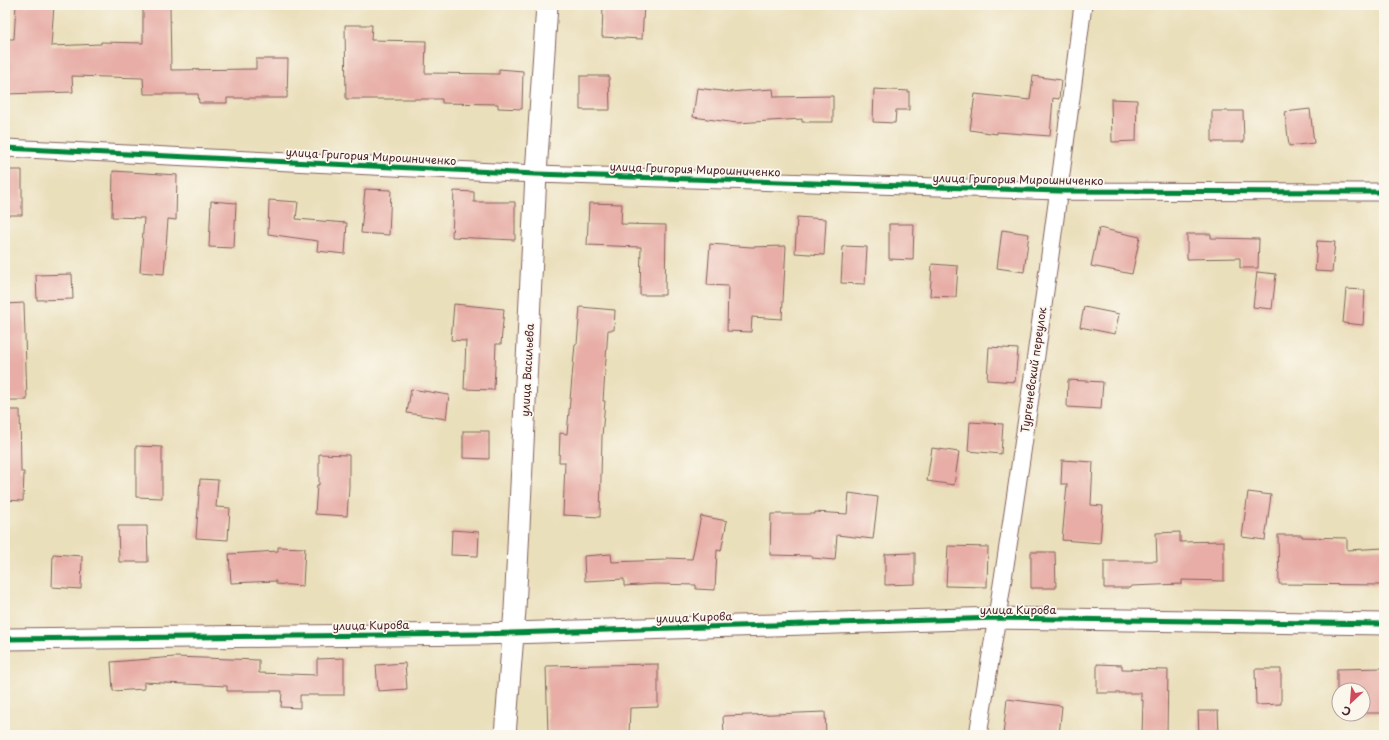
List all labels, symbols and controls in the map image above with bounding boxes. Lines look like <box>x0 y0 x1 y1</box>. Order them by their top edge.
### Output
street label: улица Григория Мирошниченко <box>285 143 457 169</box>
street label: улица Григория Мирошниченко <box>609 158 781 180</box>
street label: улица Григория Мирошниченко <box>932 169 1104 189</box>
street label: Тургеневский переулок <box>1016 306 1050 434</box>
street label: улица Васильева <box>516 323 538 417</box>
street label: улица Кирова <box>980 601 1056 618</box>
street label: улица Кирова <box>655 607 733 627</box>
street label: улица Кирова <box>333 616 410 634</box>
north arrow <box>1331 682 1371 722</box>
text: С <box>1339 702 1354 721</box>

